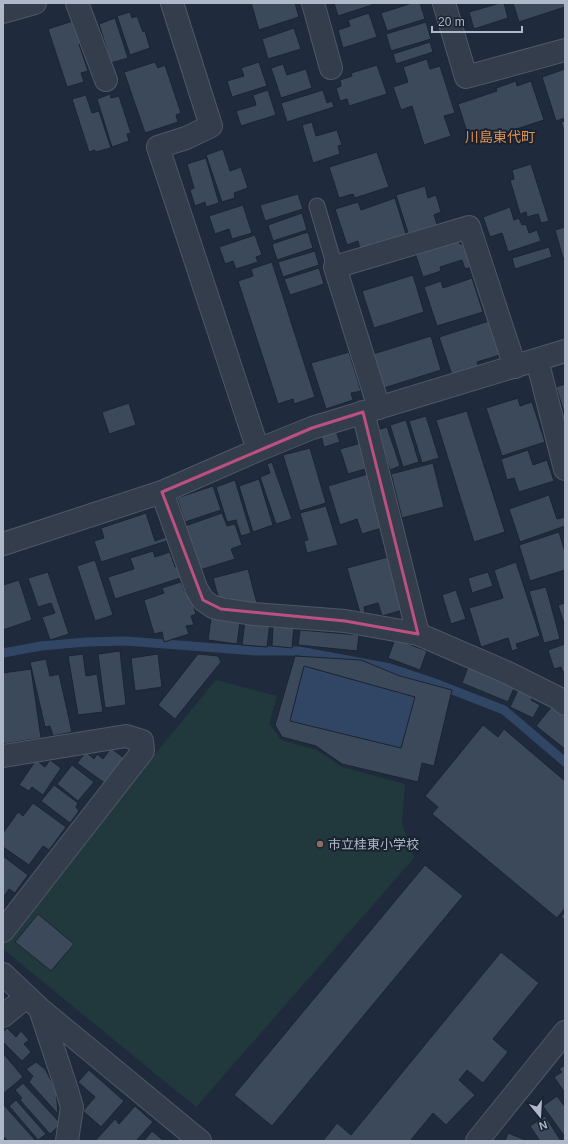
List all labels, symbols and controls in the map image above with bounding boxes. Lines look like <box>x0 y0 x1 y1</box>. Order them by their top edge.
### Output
scale bar <box>432 8 522 34</box>
text: 20 m <box>438 15 465 29</box>
district label: 川島東代町 <box>465 129 535 145</box>
place label: 市立桂東小学校 <box>328 837 419 852</box>
marker: 市立桂東小学校 <box>315 839 325 849</box>
north arrow <box>520 1096 560 1136</box>
text: N <box>537 1119 549 1132</box>

